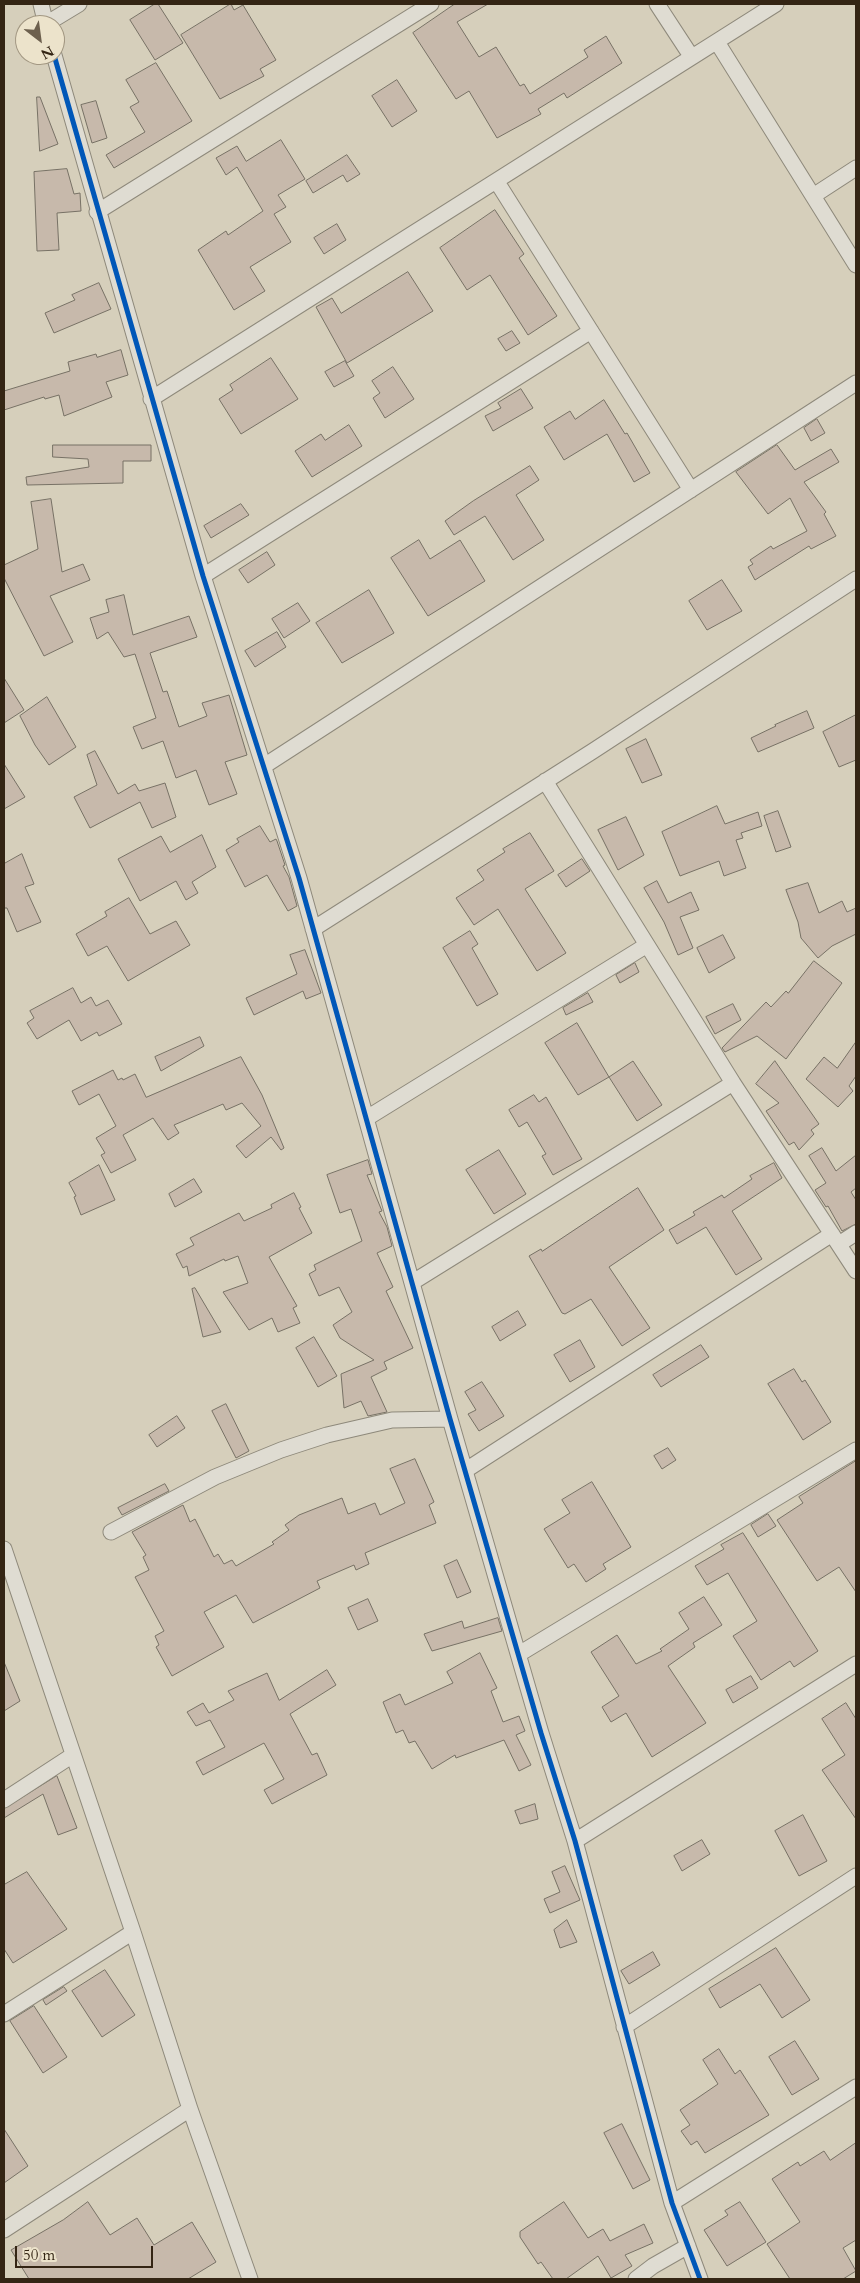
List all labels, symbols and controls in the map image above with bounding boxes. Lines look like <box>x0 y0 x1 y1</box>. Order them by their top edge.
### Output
north arrow <box>15 15 65 65</box>
text: N <box>37 41 57 64</box>
scale bar <box>18 2236 155 2268</box>
text: 50 m <box>23 2245 55 2265</box>

